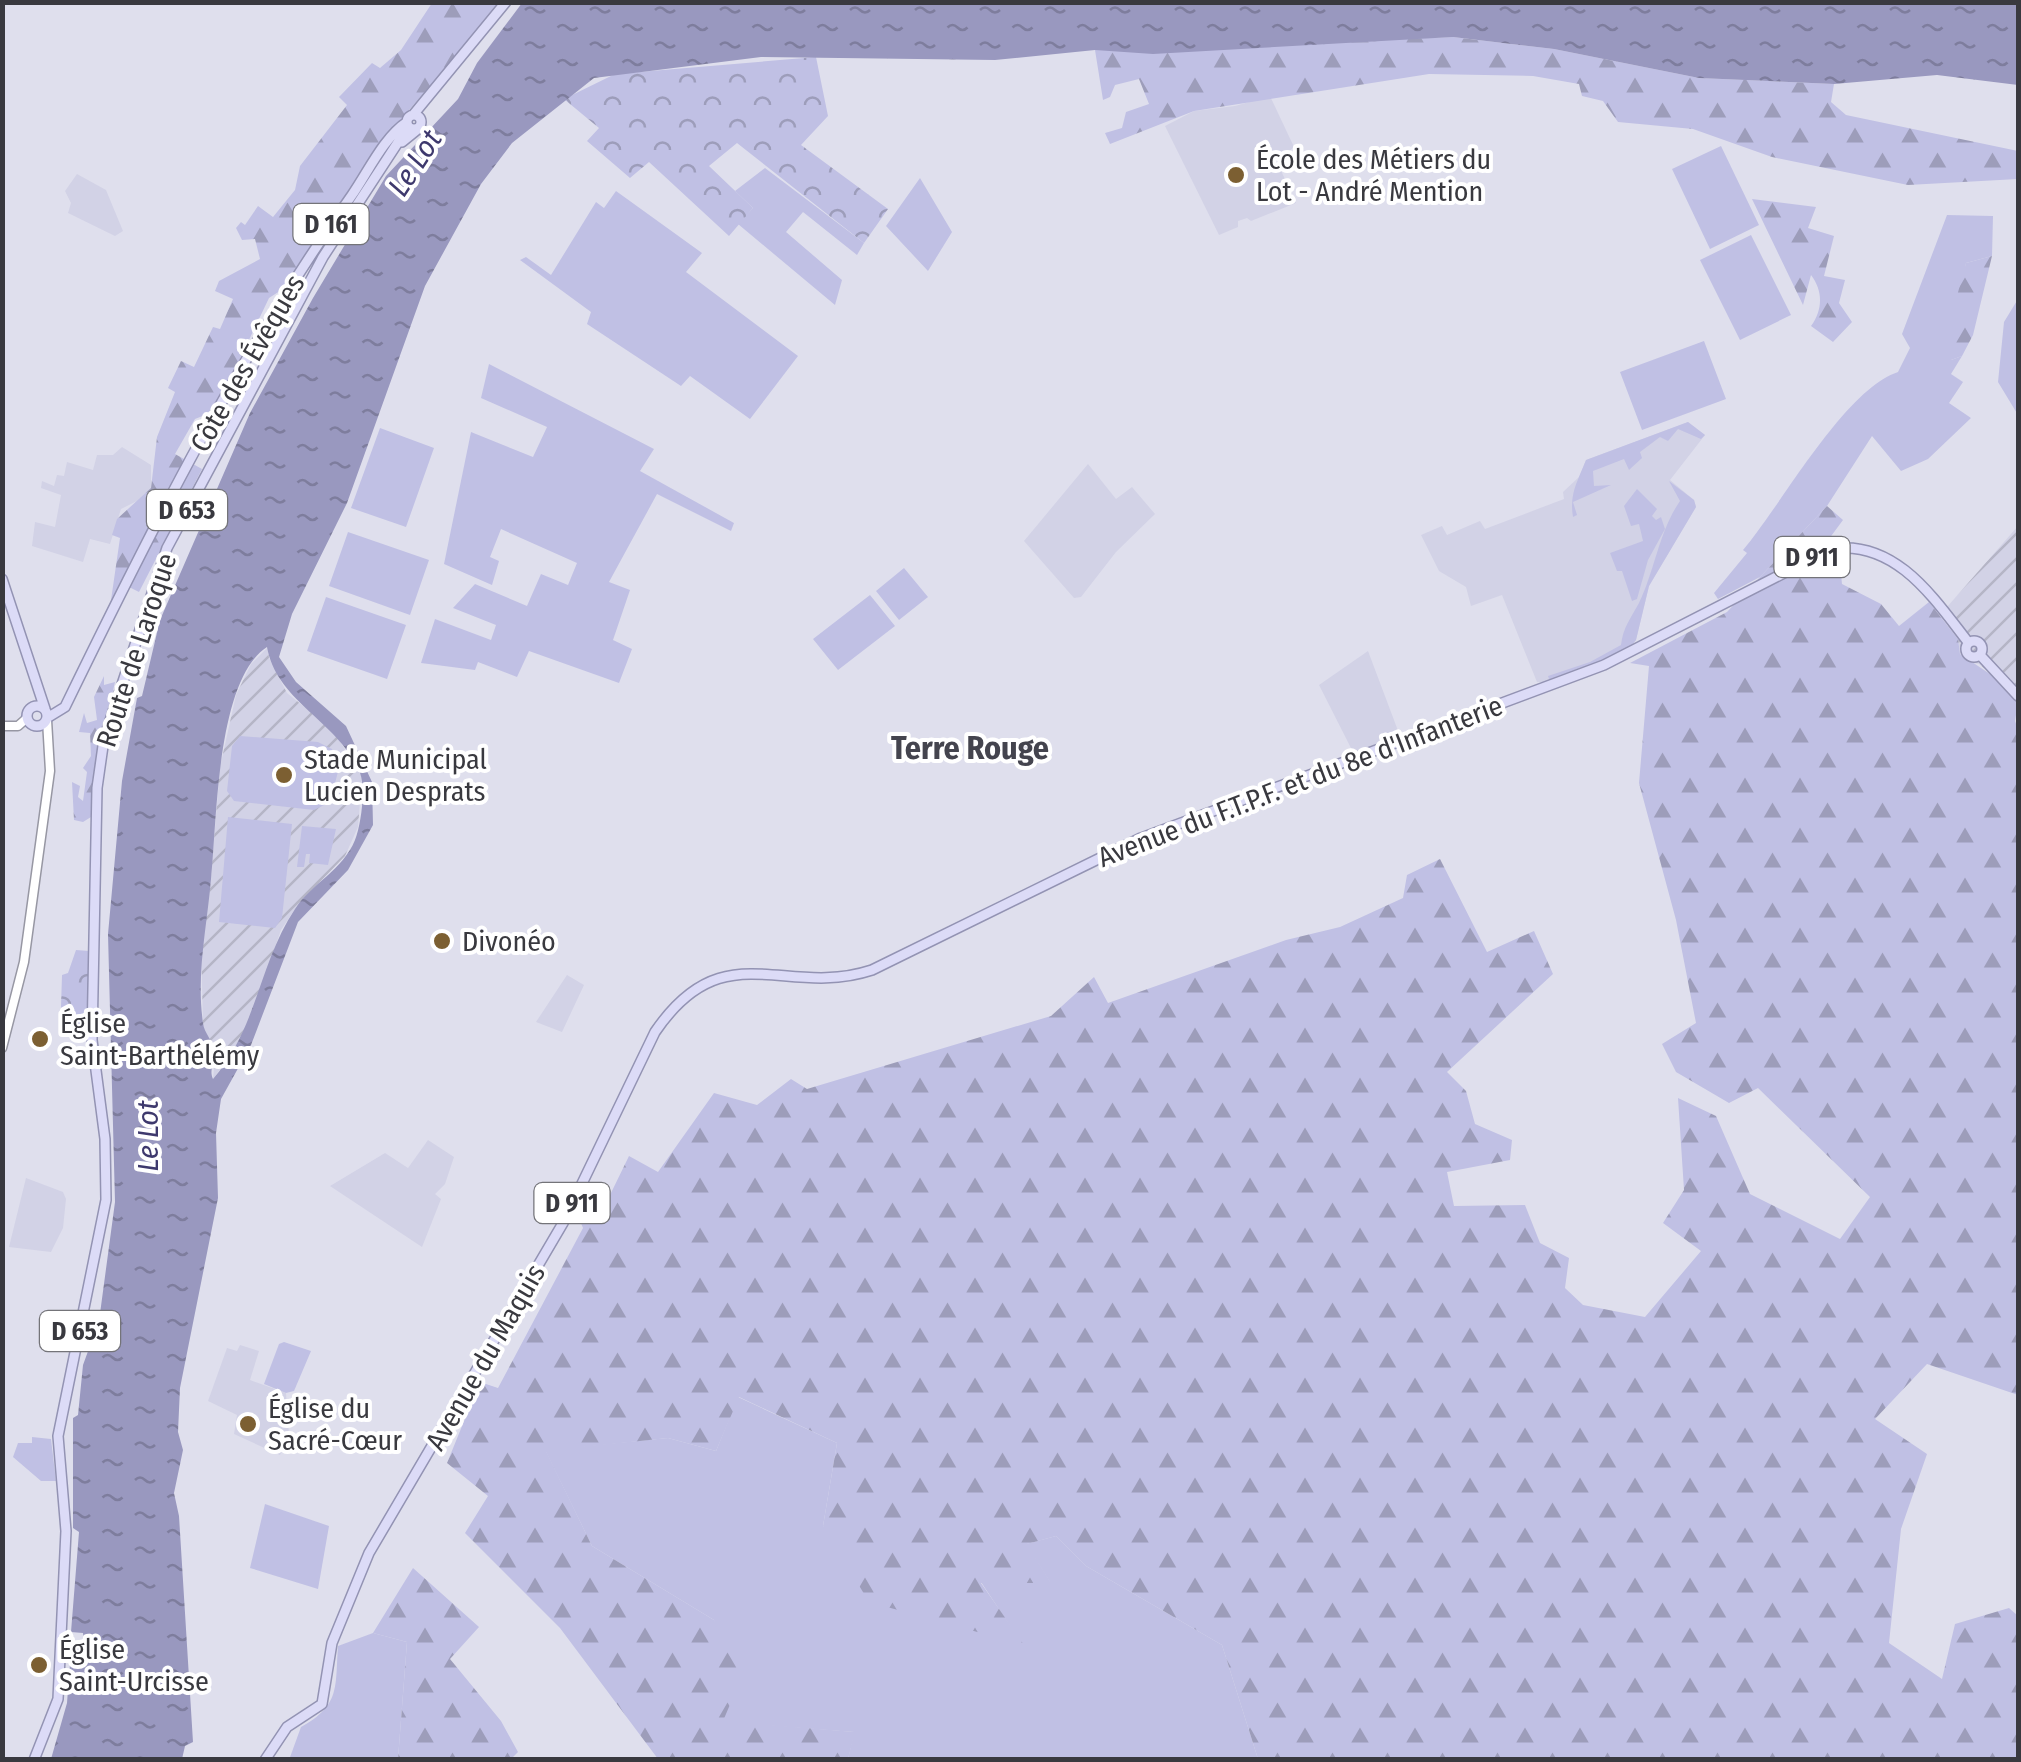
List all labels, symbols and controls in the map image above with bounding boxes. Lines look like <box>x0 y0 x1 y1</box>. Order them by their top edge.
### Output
water label: Le Lot <box>380 123 450 203</box>
place label: École des Métiers du Lot - André Mention <box>1256 143 1491 208</box>
marker: École des Métiers du Lot - André Mention <box>1225 164 1247 186</box>
road number: D 161 <box>294 204 368 244</box>
street label: Côte des Évêques <box>183 269 311 458</box>
road number: D 653 <box>147 490 227 530</box>
road number: D 911 <box>1774 537 1850 577</box>
street label: Route de Laroque <box>90 549 183 751</box>
street label: Avenue du F.T.P.F. et du 8e d'Infanterie <box>1093 689 1507 874</box>
district label: Terre Rouge <box>891 729 1049 767</box>
place label: Stade Municipal Lucien Desprats <box>304 743 487 808</box>
marker: Stade Municipal Lucien Desprats <box>273 764 295 786</box>
place label: Divonéo <box>462 925 556 958</box>
marker: Divonéo <box>431 930 453 952</box>
place label: Église Saint-Barthélémy <box>60 1007 260 1072</box>
marker: Église Saint-Barthélémy <box>29 1028 51 1050</box>
water label: Le Lot <box>130 1100 166 1172</box>
road number: D 911 <box>534 1183 610 1223</box>
street label: Avenue du Maquis <box>419 1258 552 1456</box>
road number: D 653 <box>40 1311 120 1351</box>
place label: Église du Sacré-Cœur <box>268 1392 402 1457</box>
marker: Église du Sacré-Cœur <box>237 1413 259 1435</box>
place label: Église Saint-Urcisse <box>59 1633 209 1698</box>
marker: Église Saint-Urcisse <box>28 1654 50 1676</box>

